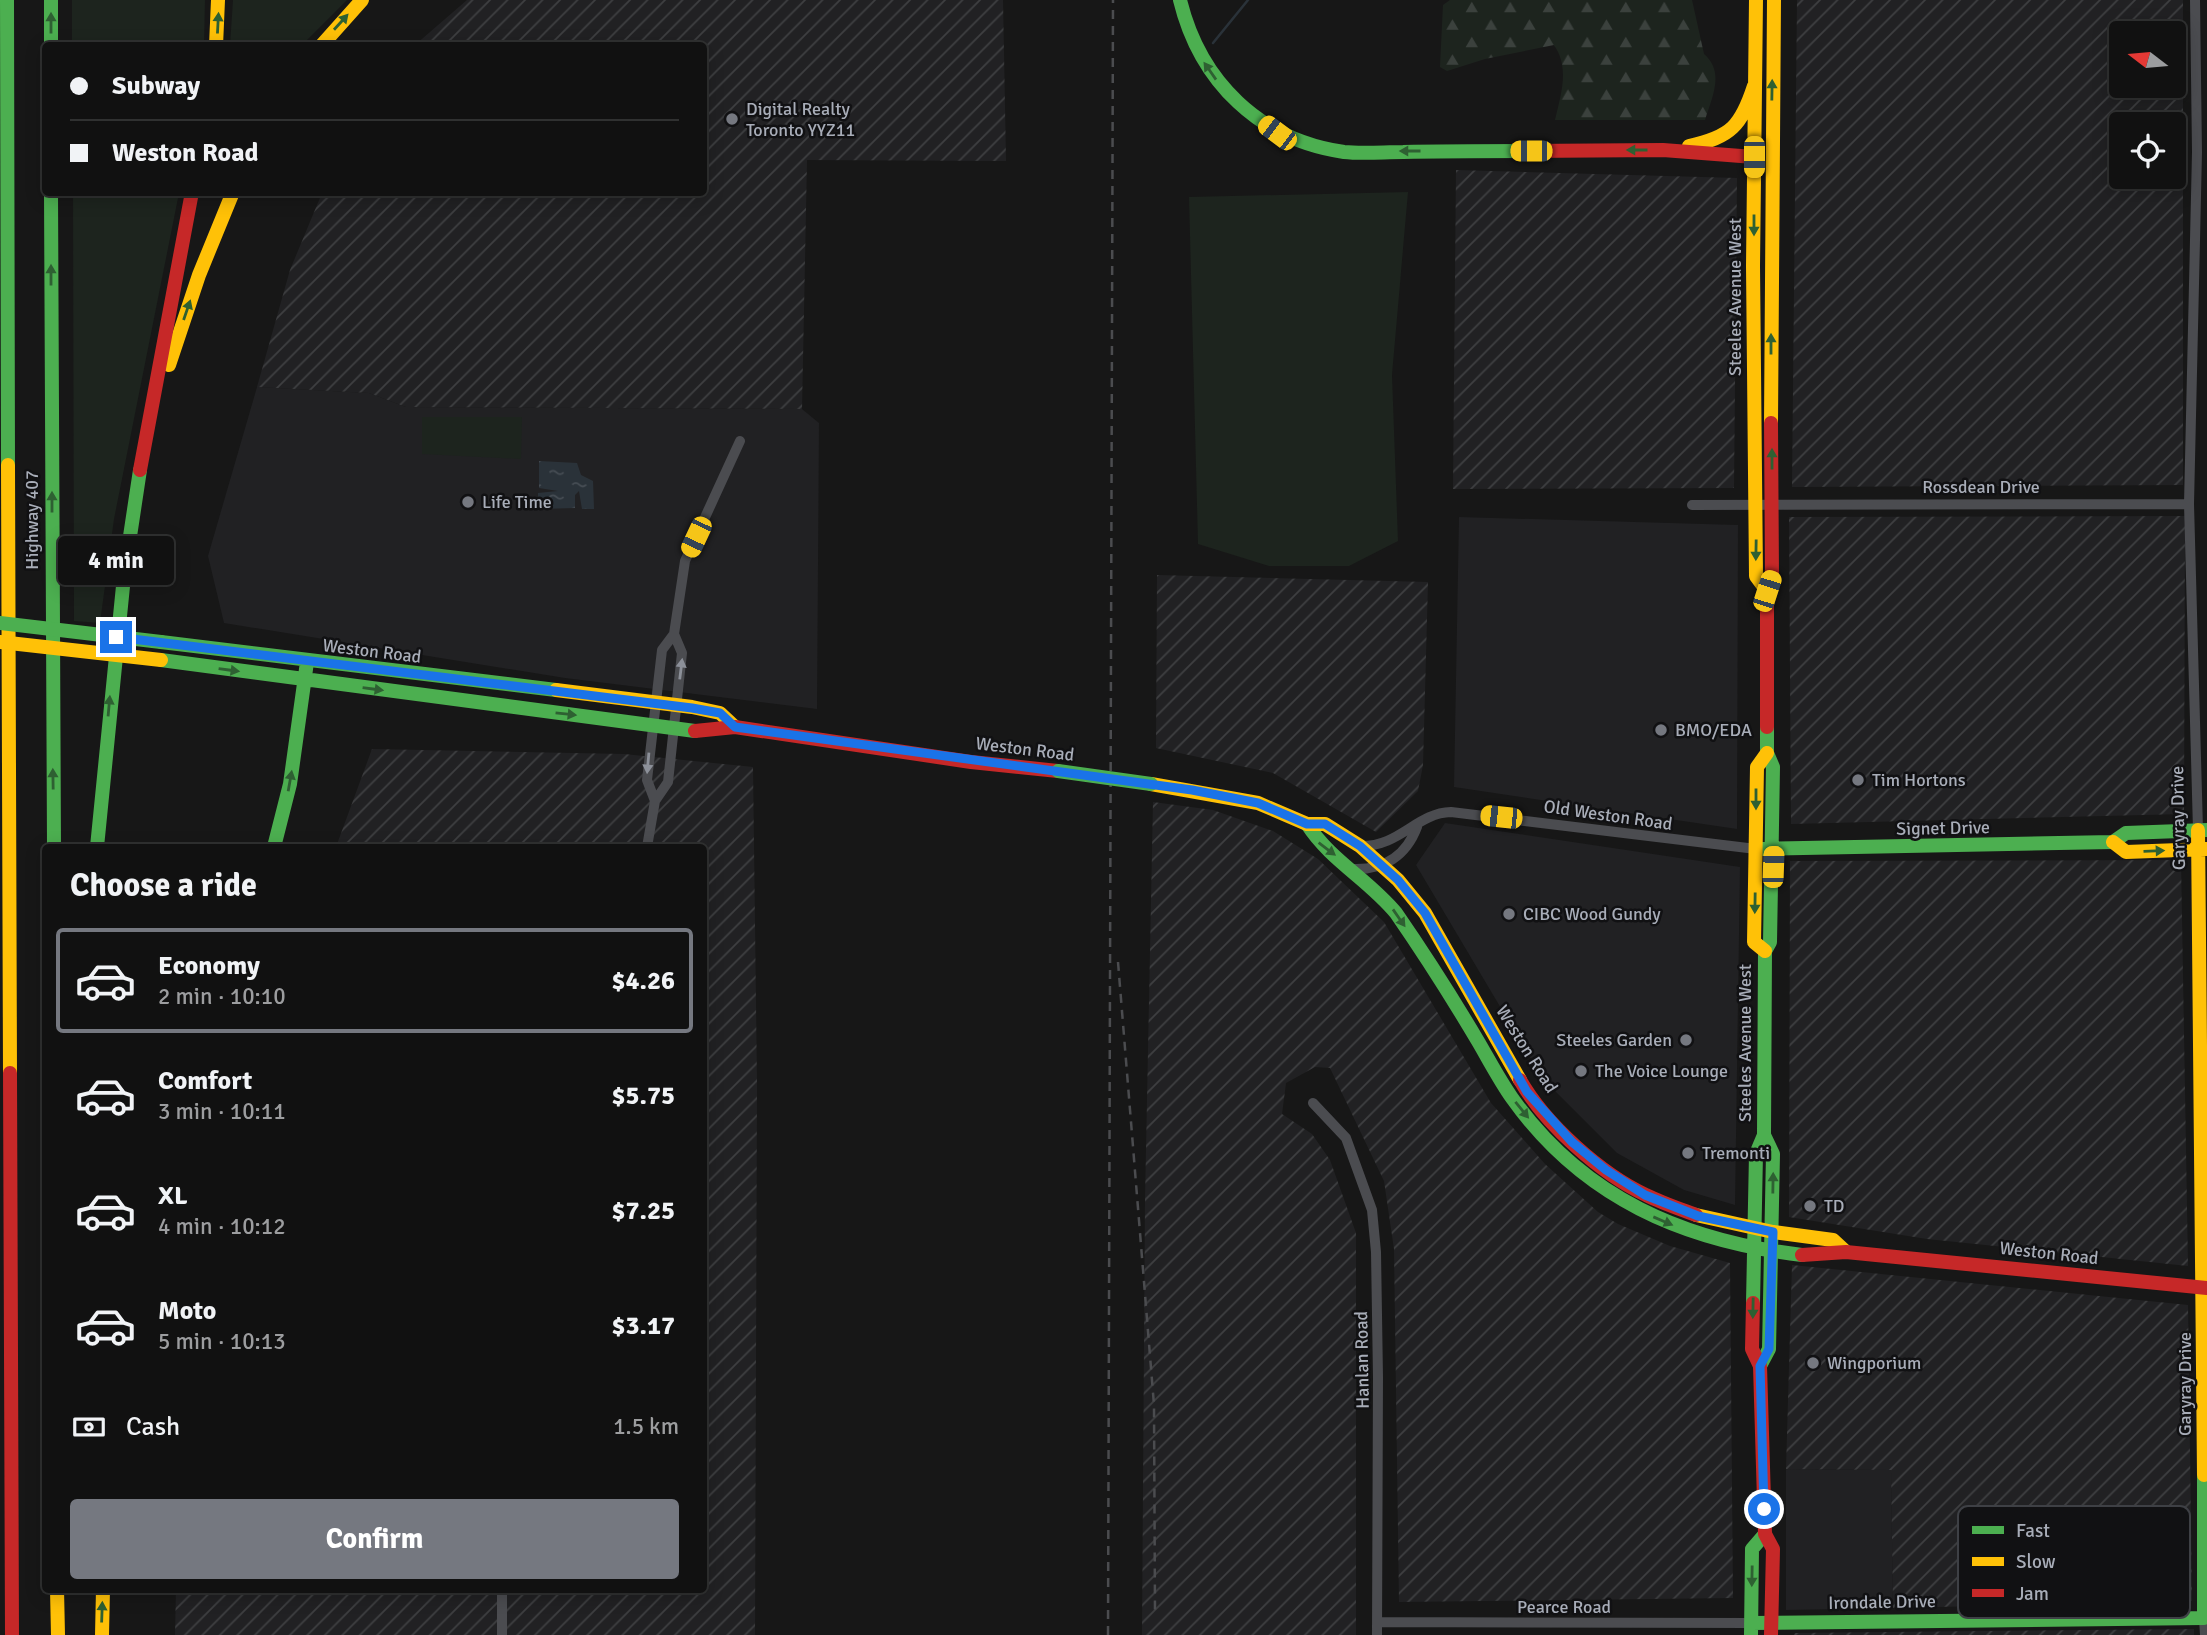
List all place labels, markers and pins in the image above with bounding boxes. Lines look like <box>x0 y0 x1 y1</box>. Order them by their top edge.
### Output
place label: Digital Realty Toronto YYZ11 <box>746 98 855 141</box>
marker: Digital Realty Toronto YYZ11 <box>724 111 740 127</box>
place label: Life Time <box>482 491 552 513</box>
marker: Life Time <box>460 494 476 510</box>
place label: BMO/EDA <box>1675 719 1752 741</box>
marker: BMO/EDA <box>1653 722 1669 738</box>
place label: Tim Hortons <box>1872 769 1966 791</box>
marker: Tim Hortons <box>1850 772 1866 788</box>
place label: CIBC Wood Gundy <box>1523 903 1661 925</box>
marker: CIBC Wood Gundy <box>1501 906 1517 922</box>
place label: Steeles Garden <box>1556 1029 1672 1051</box>
marker: Steeles Garden <box>1678 1032 1694 1048</box>
place label: The Voice Lounge <box>1595 1060 1728 1082</box>
marker: The Voice Lounge <box>1573 1063 1589 1079</box>
place label: Tremonti <box>1702 1142 1770 1164</box>
marker: Tremonti <box>1680 1145 1696 1161</box>
place label: TD <box>1824 1195 1845 1217</box>
marker: TD <box>1802 1198 1818 1214</box>
place label: Wingporium <box>1827 1352 1921 1374</box>
marker: Wingporium <box>1805 1355 1821 1371</box>

